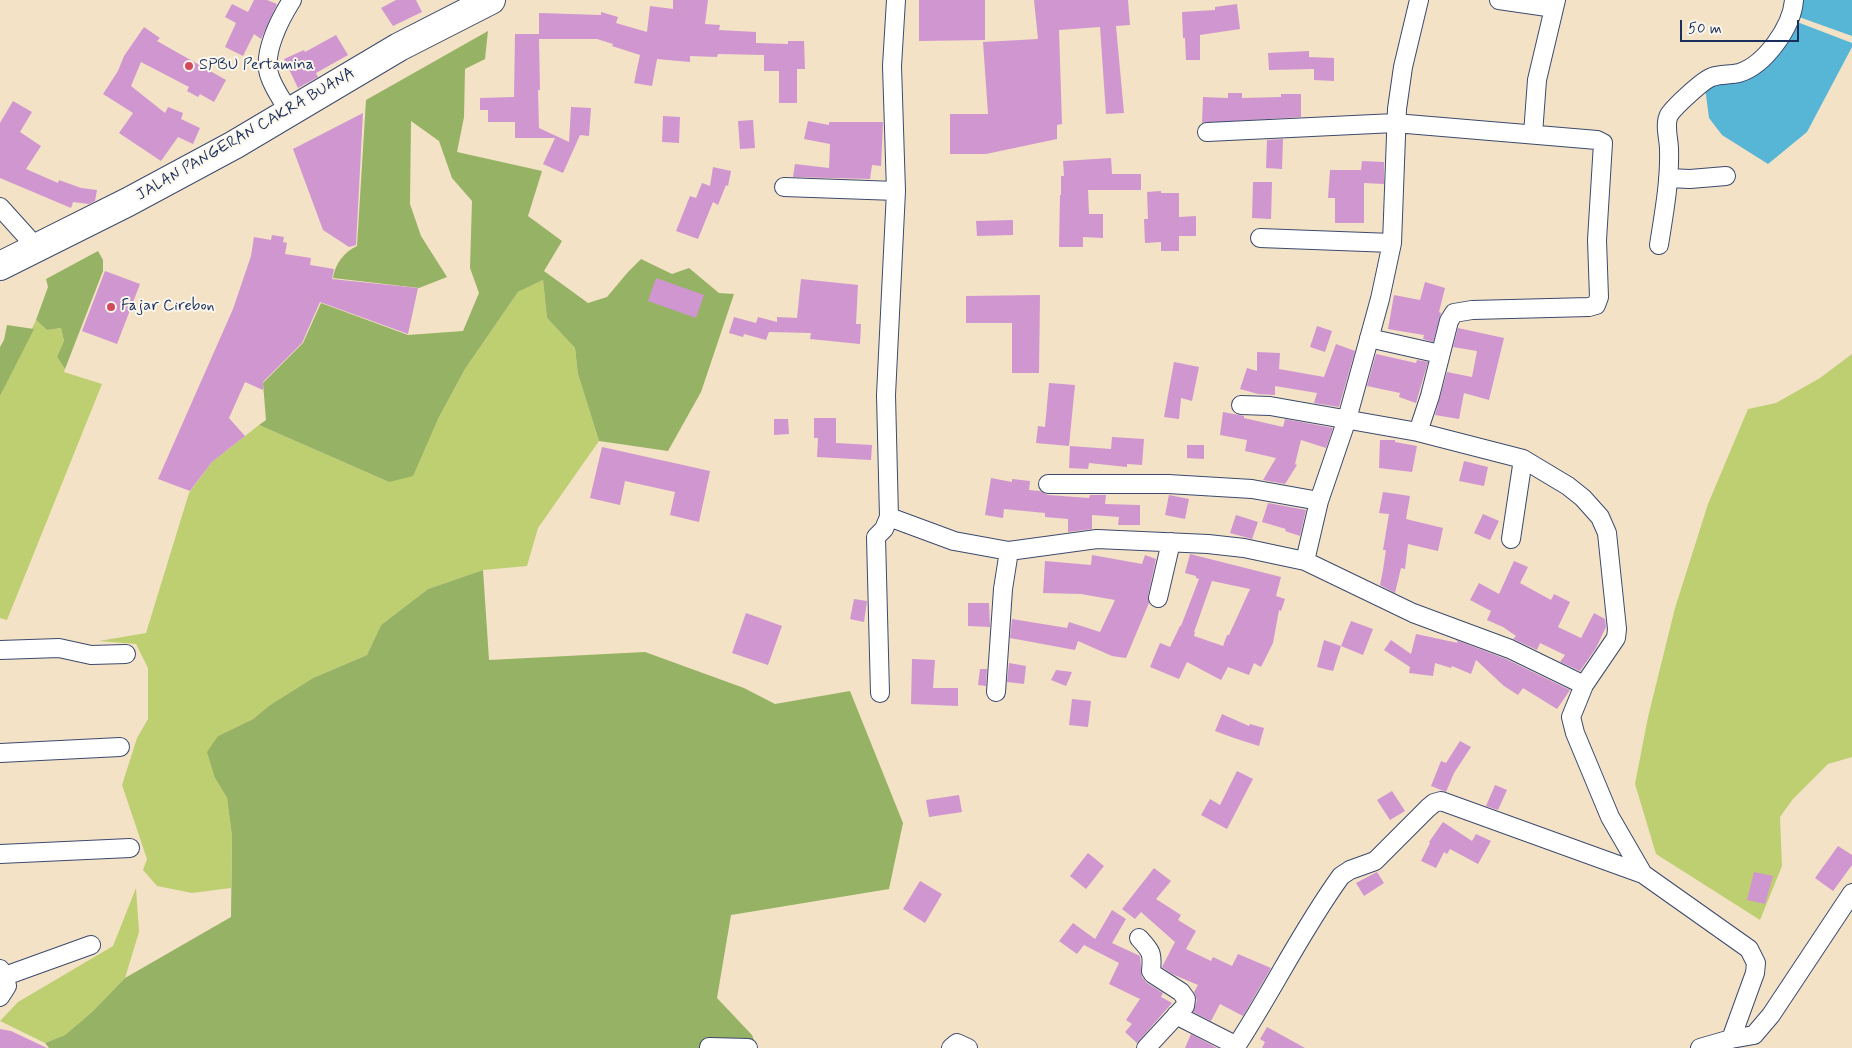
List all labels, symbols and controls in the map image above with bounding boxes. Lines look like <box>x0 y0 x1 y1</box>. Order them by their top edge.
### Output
scale bar <box>1682 10 1801 42</box>
text: 50 m <box>1688 19 1722 39</box>
place label: SPBU Pertamina <box>199 56 314 76</box>
marker: SPBU Pertamina <box>183 60 195 72</box>
street label: JALAN PANGERAN CAKRA BUANA <box>133 64 359 206</box>
place label: Fajar Cirebon <box>121 297 215 317</box>
marker: Fajar Cirebon <box>105 301 117 313</box>

